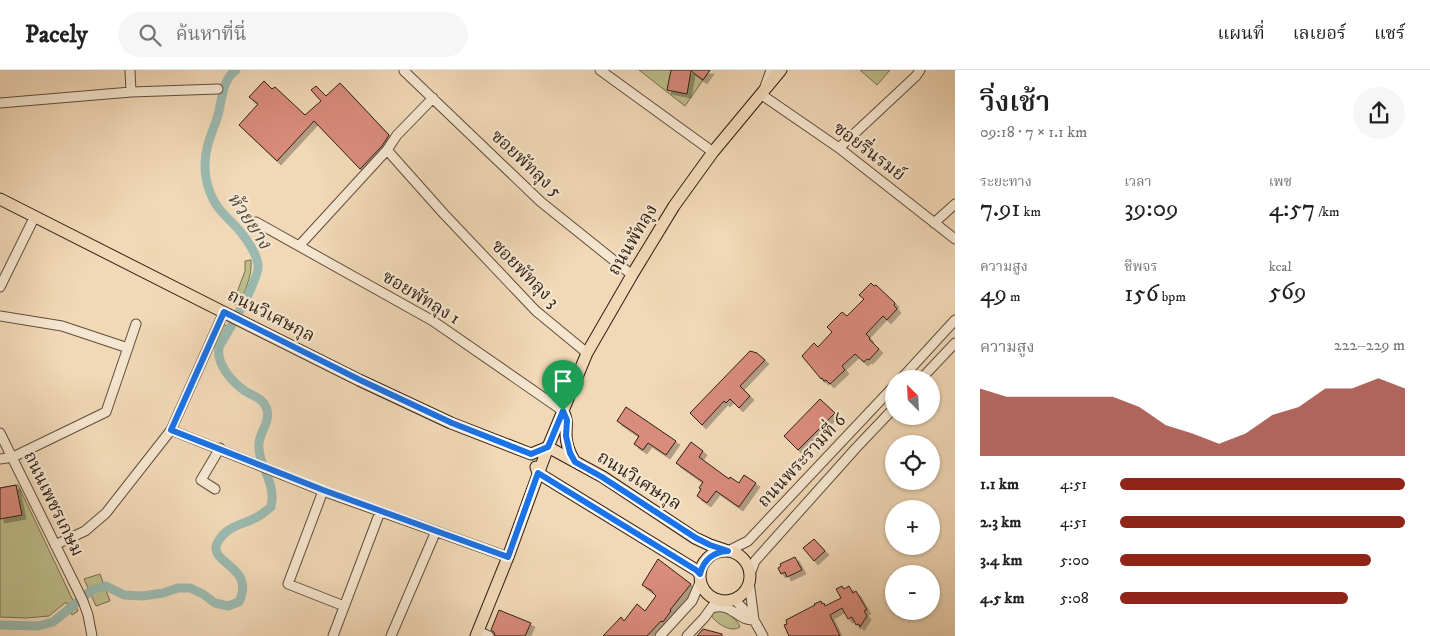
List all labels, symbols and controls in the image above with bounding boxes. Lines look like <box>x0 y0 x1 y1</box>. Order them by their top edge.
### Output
search box <box>118 12 468 57</box>
text: Pacely <box>25 20 88 50</box>
icon: search <box>136 21 164 49</box>
text: ค้นหาที่นี่ <box>176 23 246 46</box>
text: แผนที่ <box>1217 23 1265 45</box>
text: เลเยอร์ <box>1293 23 1346 45</box>
text: แชร์ <box>1374 23 1405 45</box>
text: วิ่งเช้า <box>980 85 1050 120</box>
button: share <box>1353 87 1405 139</box>
street label: ซอยรื่นรมย์ <box>829 115 912 186</box>
text: 09:18 · 7 × 1.1 km <box>980 122 1087 142</box>
street label: ซอยพัทลุง 5 <box>486 125 566 203</box>
text: ระยะทาง <box>980 173 1032 191</box>
text: เวลา <box>1124 173 1152 191</box>
text: เพซ <box>1269 173 1292 191</box>
water label: ห้วยยาง <box>222 188 277 255</box>
text: 7.91 <box>980 193 1021 224</box>
text: 39:09 <box>1124 193 1179 224</box>
text: 4:57 <box>1269 193 1315 224</box>
street label: ถนนพัทลุง <box>603 200 663 280</box>
text: km <box>1021 203 1041 221</box>
text: /km <box>1315 203 1339 221</box>
street label: ซอยพัทลุง 3 <box>486 235 564 313</box>
text: ความสูง <box>980 258 1028 276</box>
text: ชีพจร <box>1124 258 1158 276</box>
text: kcal <box>1269 258 1292 276</box>
street label: ซอยพัทลุง 1 <box>378 266 464 330</box>
text: 569 <box>1269 276 1307 307</box>
text: 49 <box>980 278 1007 309</box>
text: 156 <box>1124 278 1159 309</box>
street label: ถนนวิเศษกุล <box>224 285 318 347</box>
text: m <box>1007 288 1020 306</box>
text: bpm <box>1159 288 1186 306</box>
text: 222–229 m <box>1334 335 1405 355</box>
text: ความสูง <box>980 337 1035 357</box>
pin <box>542 360 584 411</box>
icon: arrive <box>549 367 577 395</box>
north arrow <box>885 370 940 425</box>
map controls <box>885 370 940 620</box>
street label: ถนนพระรามที่ 6 <box>750 406 851 512</box>
button: locate <box>885 435 940 490</box>
street label: ถนนวิเศษกุล <box>593 446 685 516</box>
street label: ถนนเพชรเกษม <box>18 448 88 560</box>
text: 1.1 km <box>980 474 1019 494</box>
text: 4:51 <box>1060 474 1087 494</box>
button: + <box>885 500 940 555</box>
text: 2.3 km <box>980 512 1021 532</box>
text: 4:51 <box>1060 512 1087 532</box>
text: 3.4 km <box>980 550 1023 570</box>
text: 5:00 <box>1060 550 1089 570</box>
button: − <box>885 565 940 620</box>
text: 4.5 km <box>980 588 1025 608</box>
text: 5:08 <box>1060 588 1089 608</box>

